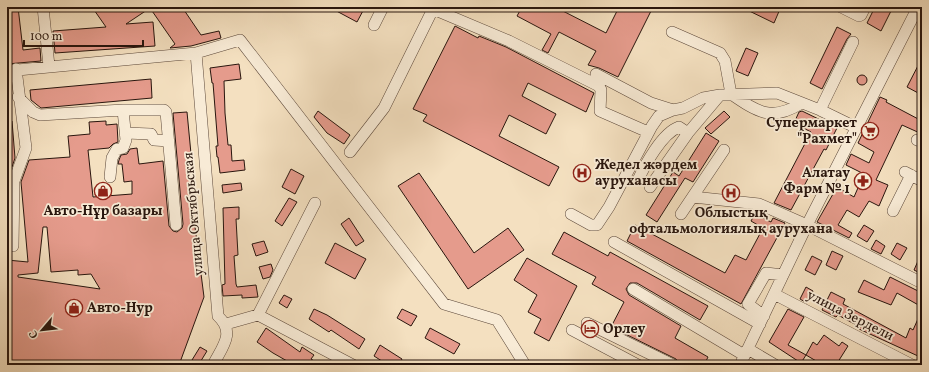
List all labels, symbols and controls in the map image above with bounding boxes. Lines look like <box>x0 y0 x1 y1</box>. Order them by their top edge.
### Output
scale bar <box>24 22 143 48</box>
text: 100 m <box>30 29 63 45</box>
place label: Супермаркет "Рахмет" <box>766 114 857 149</box>
supermarket icon: Супермаркет "Рахмет" <box>860 121 880 141</box>
street label: улица Октябрьская <box>179 151 209 277</box>
place label: Жедел жәрдем ауруханасы <box>595 156 698 191</box>
hospital icon: Жедел жәрдем ауруханасы <box>572 163 592 183</box>
place label: Алатау Фарм № 1 <box>784 164 850 199</box>
pharmacy icon: Алатау Фарм № 1 <box>853 171 873 191</box>
shop icon: Авто-Нұр базары <box>93 181 113 201</box>
hospital icon: Облыстық офтальмологиялық аурухана <box>721 183 741 203</box>
place label: Авто-Нұр базары <box>44 202 163 221</box>
place label: Облыстық офтальмологиялық аурухана <box>629 204 833 239</box>
street label: улица Зердели <box>803 286 897 346</box>
shop icon: Авто-Нур <box>64 298 84 318</box>
place label: Авто-Нур <box>87 299 153 318</box>
north arrow <box>22 310 62 350</box>
hotel icon: Орлеу <box>580 319 600 339</box>
place label: Орлеу <box>603 320 645 339</box>
text: С <box>26 327 43 341</box>

